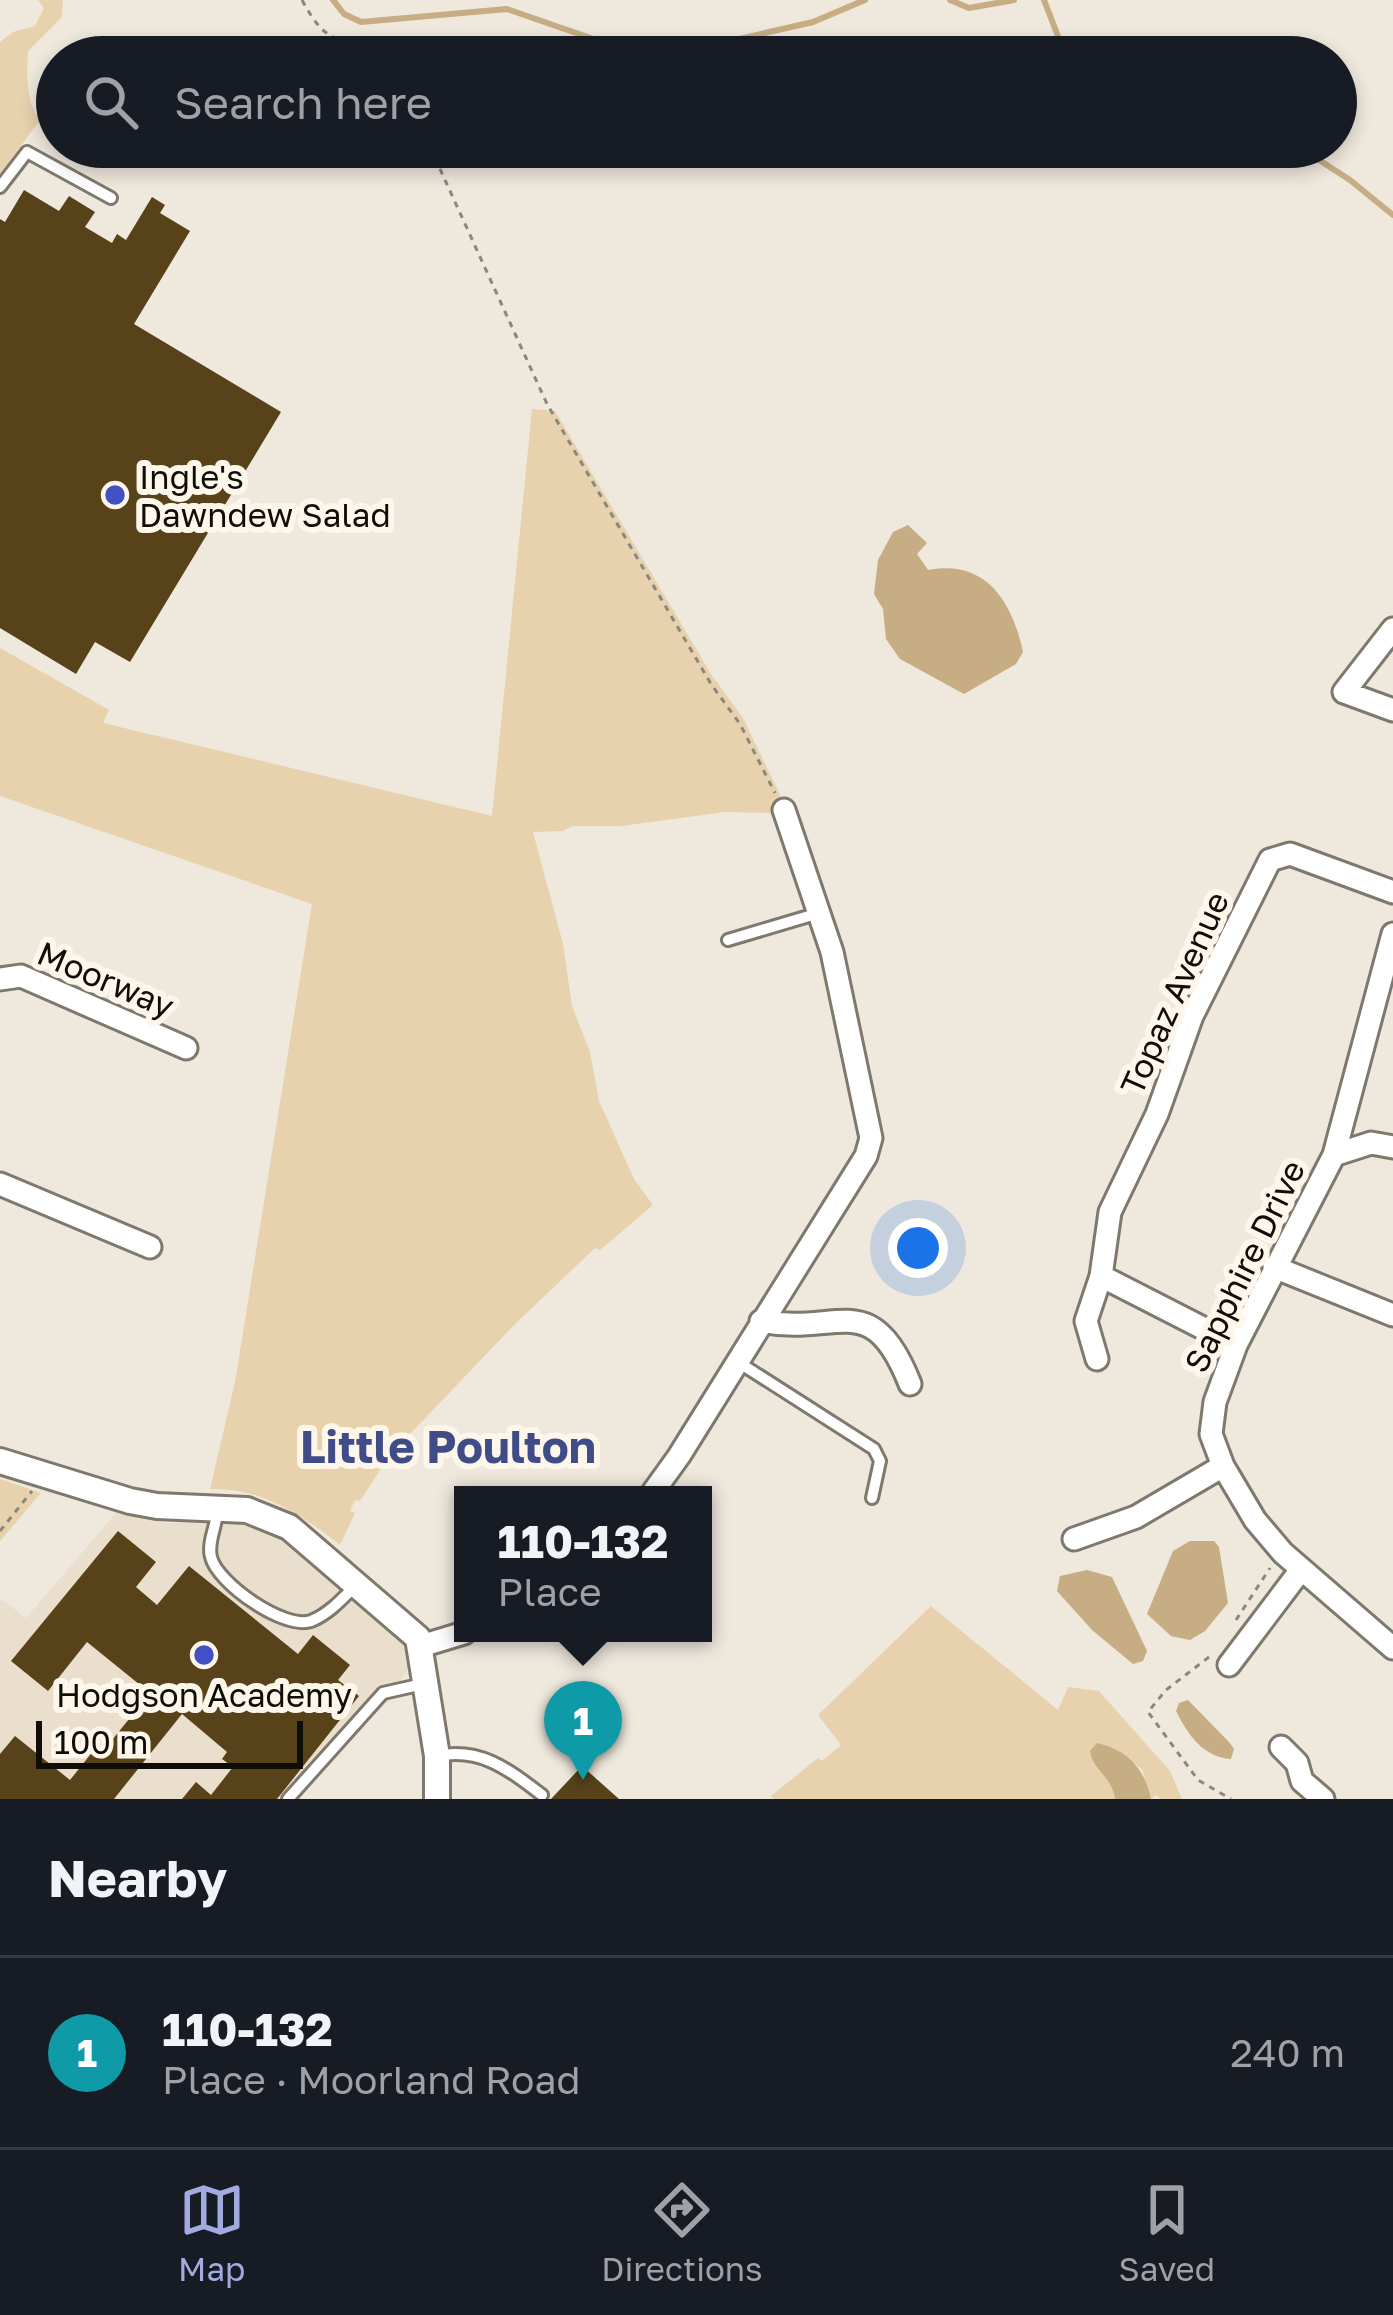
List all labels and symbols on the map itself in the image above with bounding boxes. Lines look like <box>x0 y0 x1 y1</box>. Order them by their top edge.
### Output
place label: Ingle's Dawndew Salad <box>139 457 391 534</box>
marker: Ingle's Dawndew Salad <box>102 482 128 508</box>
street label: Topaz Avenue <box>1112 886 1236 1100</box>
street label: Moorway <box>32 933 180 1025</box>
street label: Sapphire Drive <box>1176 1154 1312 1378</box>
your location <box>888 1218 948 1278</box>
district label: Little Poulton <box>300 1419 596 1473</box>
marker: Hodgson Academy <box>191 1642 217 1668</box>
place label: Hodgson Academy <box>56 1675 352 1714</box>
pin: 1 <box>544 1681 622 1780</box>
scale bar <box>36 1715 303 1768</box>

